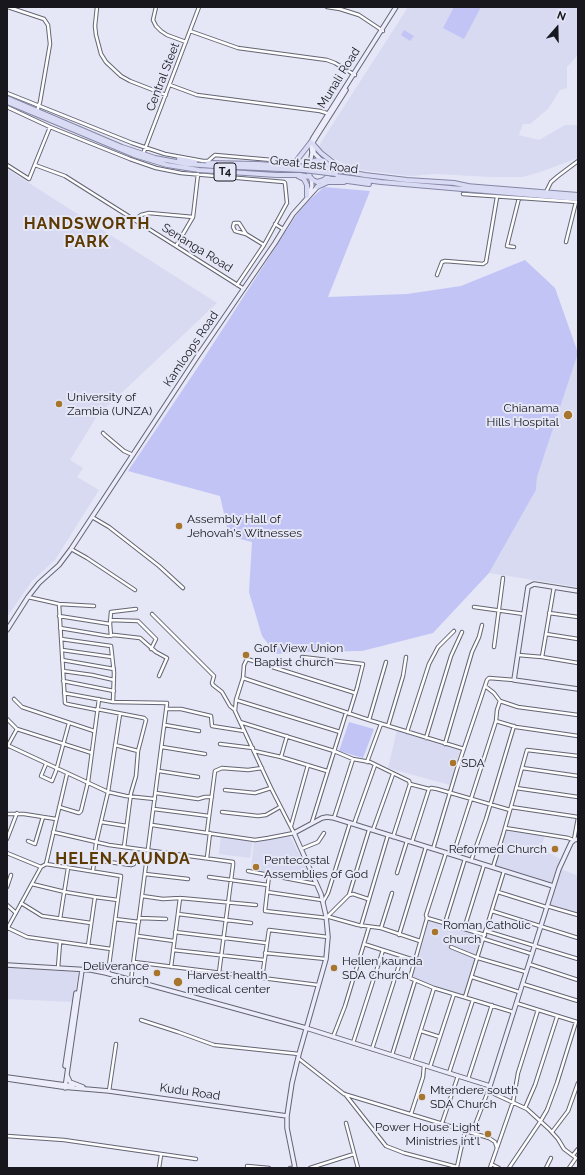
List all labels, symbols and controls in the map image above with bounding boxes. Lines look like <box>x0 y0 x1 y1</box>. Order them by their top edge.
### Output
north arrow <box>537 8 577 48</box>
text: N <box>555 9 567 24</box>
street label: Central Steet <box>143 41 183 113</box>
street label: Munali Road <box>315 45 363 111</box>
street label: Great East Road <box>269 153 359 177</box>
road number: T4 <box>214 163 236 181</box>
district label: HANDSWORTH PARK <box>24 214 150 252</box>
street label: Senanga Road <box>159 221 235 275</box>
street label: Kamloops Road <box>160 309 222 389</box>
place label: University of Zambia (UNZA) <box>67 390 152 418</box>
marker: University of Zambia (UNZA) <box>54 399 64 409</box>
place label: Chianama Hills Hospital <box>487 401 559 429</box>
marker: Chianama Hills Hospital <box>562 409 574 421</box>
place label: Assembly Hall of Jehovah's Witnesses <box>187 512 302 540</box>
marker: Assembly Hall of Jehovah's Witnesses <box>174 521 184 531</box>
place label: Golf View Union Baptist church <box>254 641 343 669</box>
marker: Golf View Union Baptist church <box>241 650 251 660</box>
place label: SDA <box>461 756 485 770</box>
marker: SDA <box>448 758 458 768</box>
place label: Reformed Church <box>449 842 547 856</box>
marker: Reformed Church <box>550 844 560 854</box>
district label: HELEN KAUNDA <box>55 849 191 869</box>
place label: Pentecostal Assemblies of God <box>264 853 368 881</box>
marker: Pentecostal Assemblies of God <box>251 862 261 872</box>
place label: Roman Catholic church <box>443 918 531 946</box>
marker: Roman Catholic church <box>430 927 440 937</box>
place label: Hellen kaunda SDA Church <box>342 954 422 982</box>
place label: Deliverance church <box>83 959 149 987</box>
marker: Hellen kaunda SDA Church <box>329 963 339 973</box>
marker: Deliverance church <box>152 968 162 978</box>
place label: Harvest health medical center <box>187 968 270 996</box>
marker: Harvest health medical center <box>172 976 184 988</box>
street label: Kudu Road <box>159 1081 221 1103</box>
place label: Mtendere south SDA Church <box>430 1083 518 1111</box>
marker: Mtendere south SDA Church <box>417 1092 427 1102</box>
place label: Power House Light Ministries int'l <box>375 1120 480 1148</box>
marker: Power House Light Ministries int'l <box>483 1129 493 1139</box>

